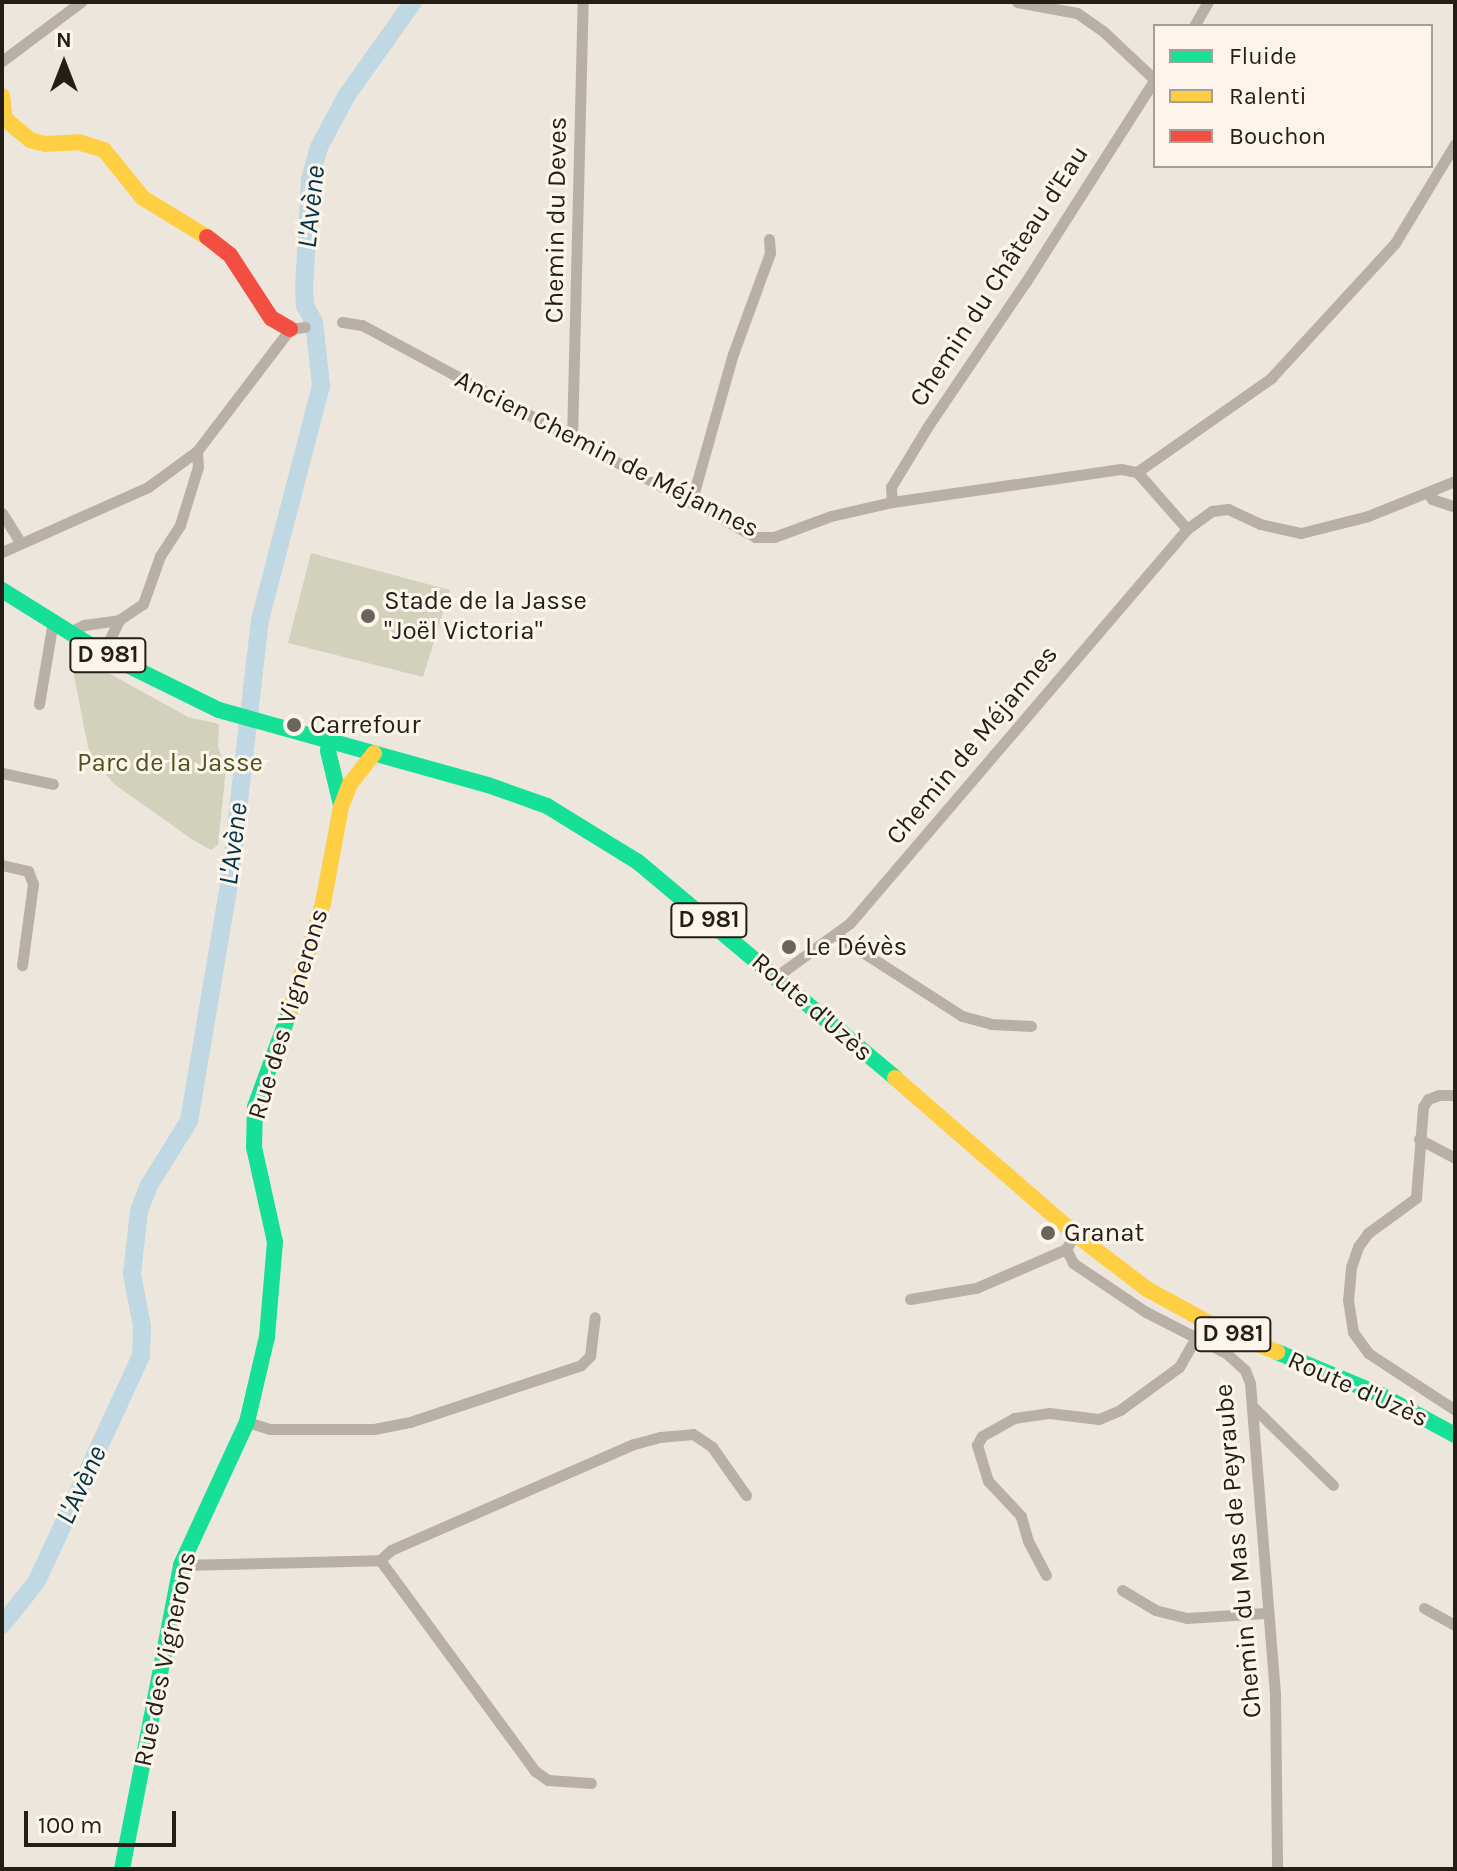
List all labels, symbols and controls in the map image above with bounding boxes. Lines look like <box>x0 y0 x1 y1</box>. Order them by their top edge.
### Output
north arrow <box>24 24 104 104</box>
legend <box>1153 24 1433 168</box>
text: N <box>56 27 72 53</box>
text: Fluide <box>1229 42 1297 70</box>
text: Ralenti <box>1229 82 1307 110</box>
street label: Chemin du Deves <box>539 116 573 324</box>
text: Bouchon <box>1229 122 1326 150</box>
street label: Chemin du Château d'Eau <box>903 140 1095 412</box>
water label: L'Avène <box>290 164 332 250</box>
street label: Ancien Chemin de Méjannes <box>450 364 764 544</box>
place label: Stade de la Jasse "Joël Victoria" <box>384 585 587 646</box>
marker: Stade de la Jasse "Joël Victoria" <box>359 607 377 625</box>
road number: D 981 <box>68 635 148 675</box>
street label: Chemin de Méjannes <box>880 639 1064 851</box>
place label: Carrefour <box>310 709 421 741</box>
marker: Carrefour <box>285 716 303 734</box>
park label: Parc de la Jasse <box>77 747 263 779</box>
water label: L'Avène <box>211 801 255 887</box>
road number: D 981 <box>669 900 749 940</box>
street label: Rue des Vignerons <box>241 905 335 1123</box>
place label: Le Dévès <box>805 931 907 963</box>
marker: Le Dévès <box>780 938 798 956</box>
street label: Route d'Uzès <box>745 946 879 1068</box>
place label: Granat <box>1064 1217 1144 1249</box>
marker: Granat <box>1039 1224 1057 1242</box>
road number: D 981 <box>1193 1314 1273 1354</box>
street label: Route d'Uzès <box>1283 1344 1433 1434</box>
street label: Chemin du Mas de Peyraube <box>1208 1383 1268 1719</box>
water label: L'Avène <box>48 1440 114 1530</box>
street label: Rue des Vignerons <box>127 1549 203 1769</box>
scale bar <box>28 1795 180 1845</box>
text: 100 m <box>38 1811 103 1839</box>

